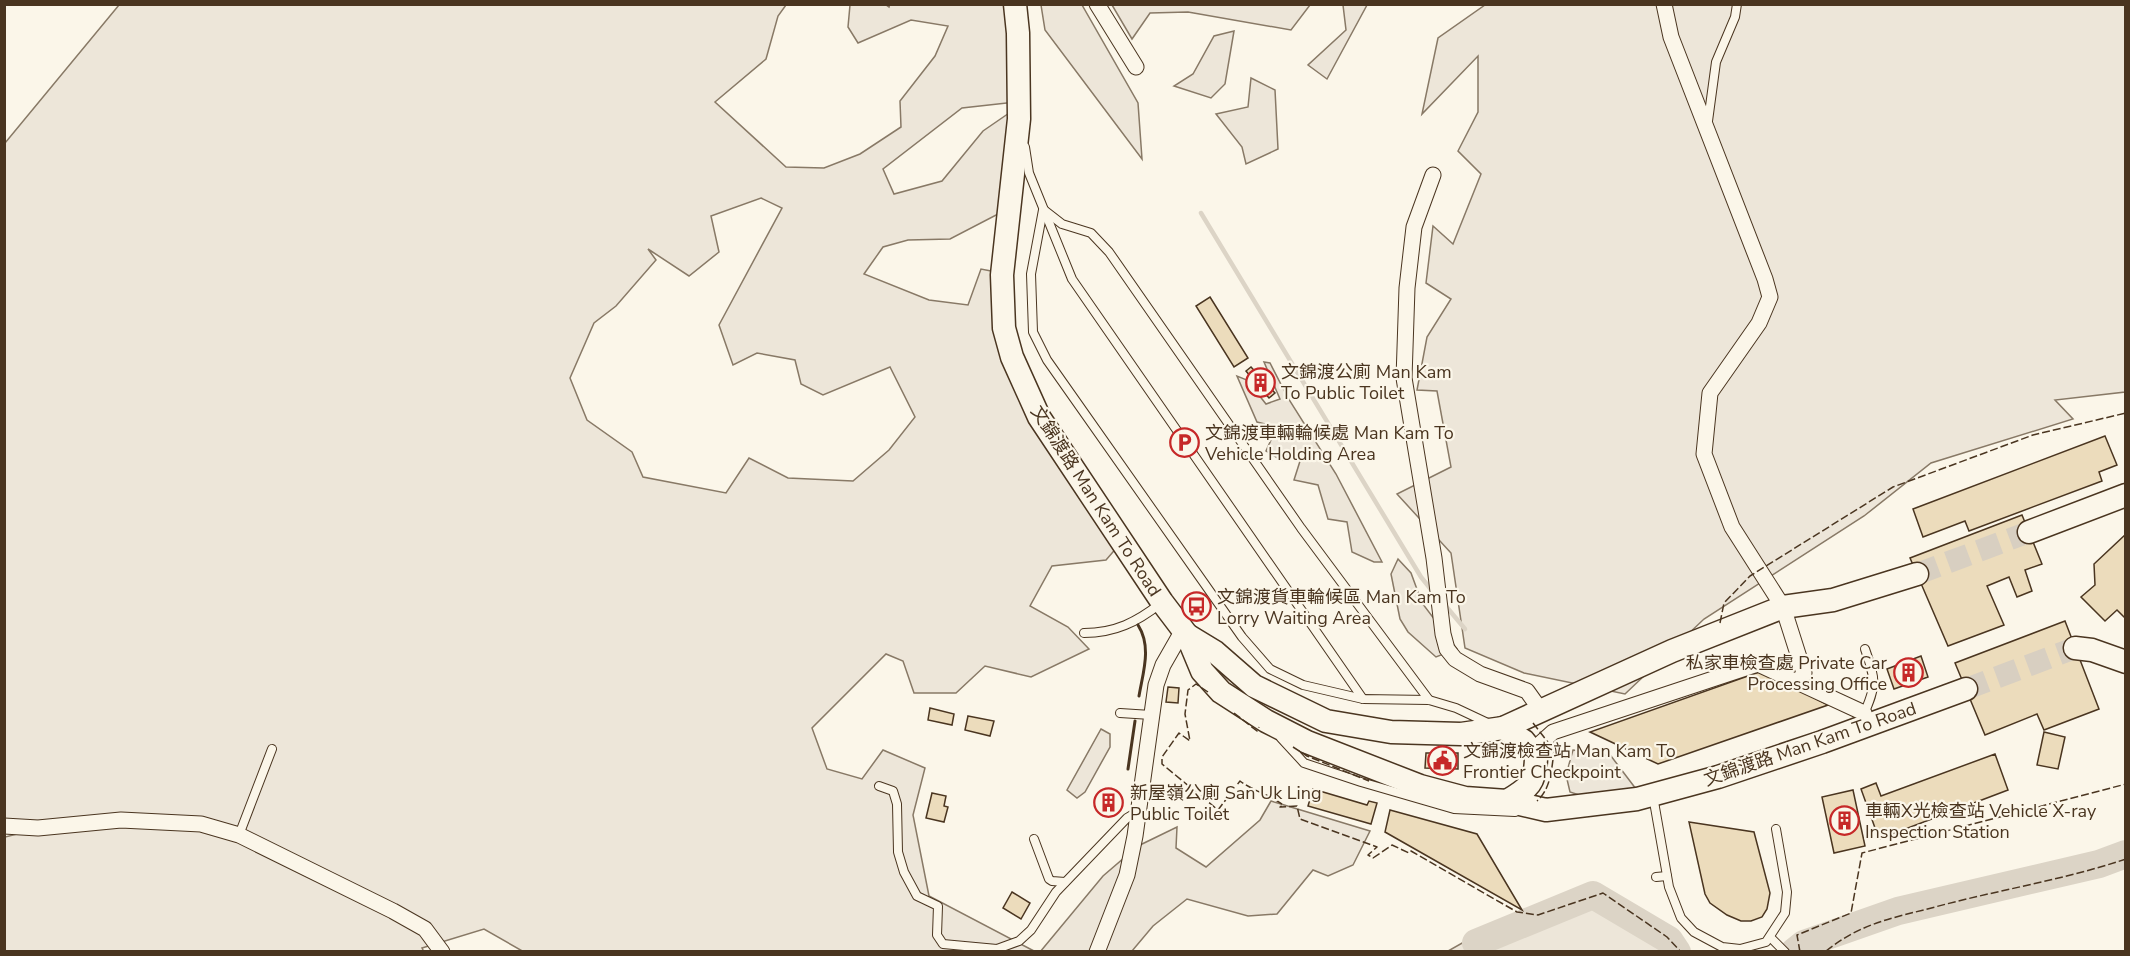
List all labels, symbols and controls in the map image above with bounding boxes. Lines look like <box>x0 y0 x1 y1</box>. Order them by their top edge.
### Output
place label: 文錦渡公廁 Man Kam To Public Toilet <box>1281 360 1452 405</box>
building icon: 文錦渡公廁 Man Kam To Public Toilet <box>1244 366 1276 398</box>
street label: 文錦渡路 Man Kam To Road <box>1025 401 1167 601</box>
place label: 文錦渡車輛輪候處 Man Kam To Vehicle Holding Area <box>1204 421 1454 466</box>
parking icon: 文錦渡車輛輪候處 Man Kam To Vehicle Holding Area <box>1168 427 1200 459</box>
place label: 文錦渡貨車輪候區 Man Kam To Lorry Waiting Area <box>1217 585 1466 630</box>
bus stop icon: 文錦渡貨車輪候區 Man Kam To Lorry Waiting Area <box>1180 591 1212 623</box>
place label: 私家車檢查處 Private Car Processing Office <box>1686 651 1888 696</box>
building icon: 私家車檢查處 Private Car Processing Office <box>1892 657 1924 689</box>
street label: 文錦渡路 Man Kam To Road <box>1701 696 1919 792</box>
place label: 文錦渡檢查站 Man Kam To Frontier Checkpoint <box>1463 739 1676 784</box>
public building icon: 文錦渡檢查站 Man Kam To Frontier Checkpoint <box>1426 745 1458 777</box>
place label: 新屋嶺公廁 San Uk Ling Public Toilet <box>1130 781 1322 826</box>
building icon: 新屋嶺公廁 San Uk Ling Public Toilet <box>1093 787 1125 819</box>
place label: 車輛X光檢查站 Vehicle X-ray Inspection Station <box>1865 799 2097 844</box>
building icon: 車輛X光檢查站 Vehicle X-ray Inspection Station <box>1828 805 1860 837</box>

